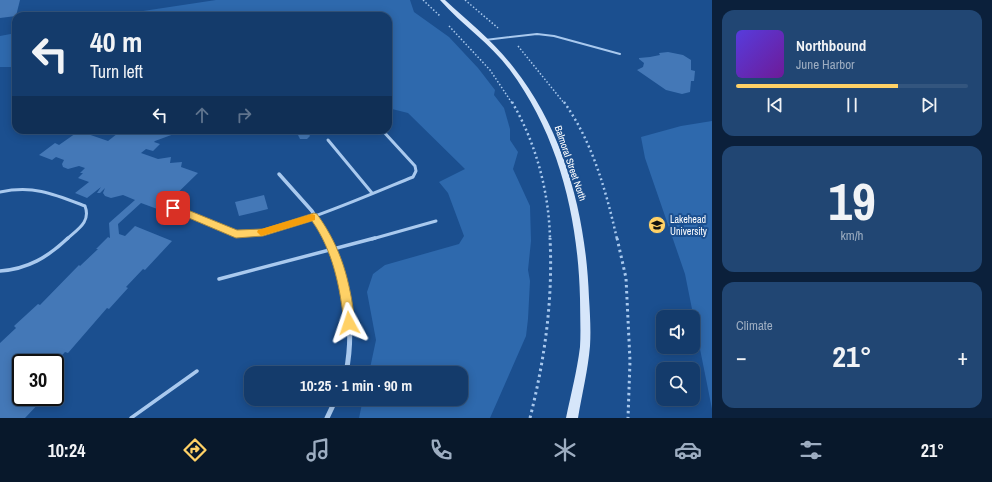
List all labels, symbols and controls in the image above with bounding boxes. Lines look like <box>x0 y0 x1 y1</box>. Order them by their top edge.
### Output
text: 40 m <box>90 23 142 61</box>
icon: left <box>24 28 76 80</box>
text: Northbound <box>796 35 866 56</box>
text: June Harbor <box>796 56 855 73</box>
text: Turn left <box>90 59 143 84</box>
icon: previous <box>764 94 786 116</box>
icon: pause <box>841 94 863 116</box>
icon: next <box>918 94 940 116</box>
icon: left <box>149 104 171 126</box>
icon: ahead <box>191 104 213 126</box>
icon: right <box>233 104 255 126</box>
street label: Balmoral Street North <box>552 124 590 203</box>
text: 19 <box>828 166 876 236</box>
pin <box>156 191 190 225</box>
icon: arrive <box>162 197 184 219</box>
place label: Lakehead University <box>670 213 708 238</box>
school or university icon: Lakehead University <box>647 215 667 235</box>
text: km/h <box>840 227 864 244</box>
position arrow <box>328 302 370 344</box>
map controls <box>656 310 700 406</box>
button: sound <box>656 310 700 354</box>
text: Climate <box>736 317 773 334</box>
text: 21° <box>832 336 872 376</box>
text: − <box>736 342 747 372</box>
text: + <box>957 342 968 372</box>
speed limit sign: 30 <box>12 354 64 406</box>
button: search <box>656 362 700 406</box>
text: 10:25 · 1 min · 90 m <box>300 375 412 396</box>
icon: directions <box>181 436 209 464</box>
icon: music <box>304 436 332 464</box>
icon: phone <box>427 436 455 464</box>
icon: climate <box>551 436 579 464</box>
icon: car <box>674 436 702 464</box>
icon: filters <box>797 436 825 464</box>
text: 10:24 <box>48 438 85 463</box>
text: 21° <box>921 438 944 463</box>

